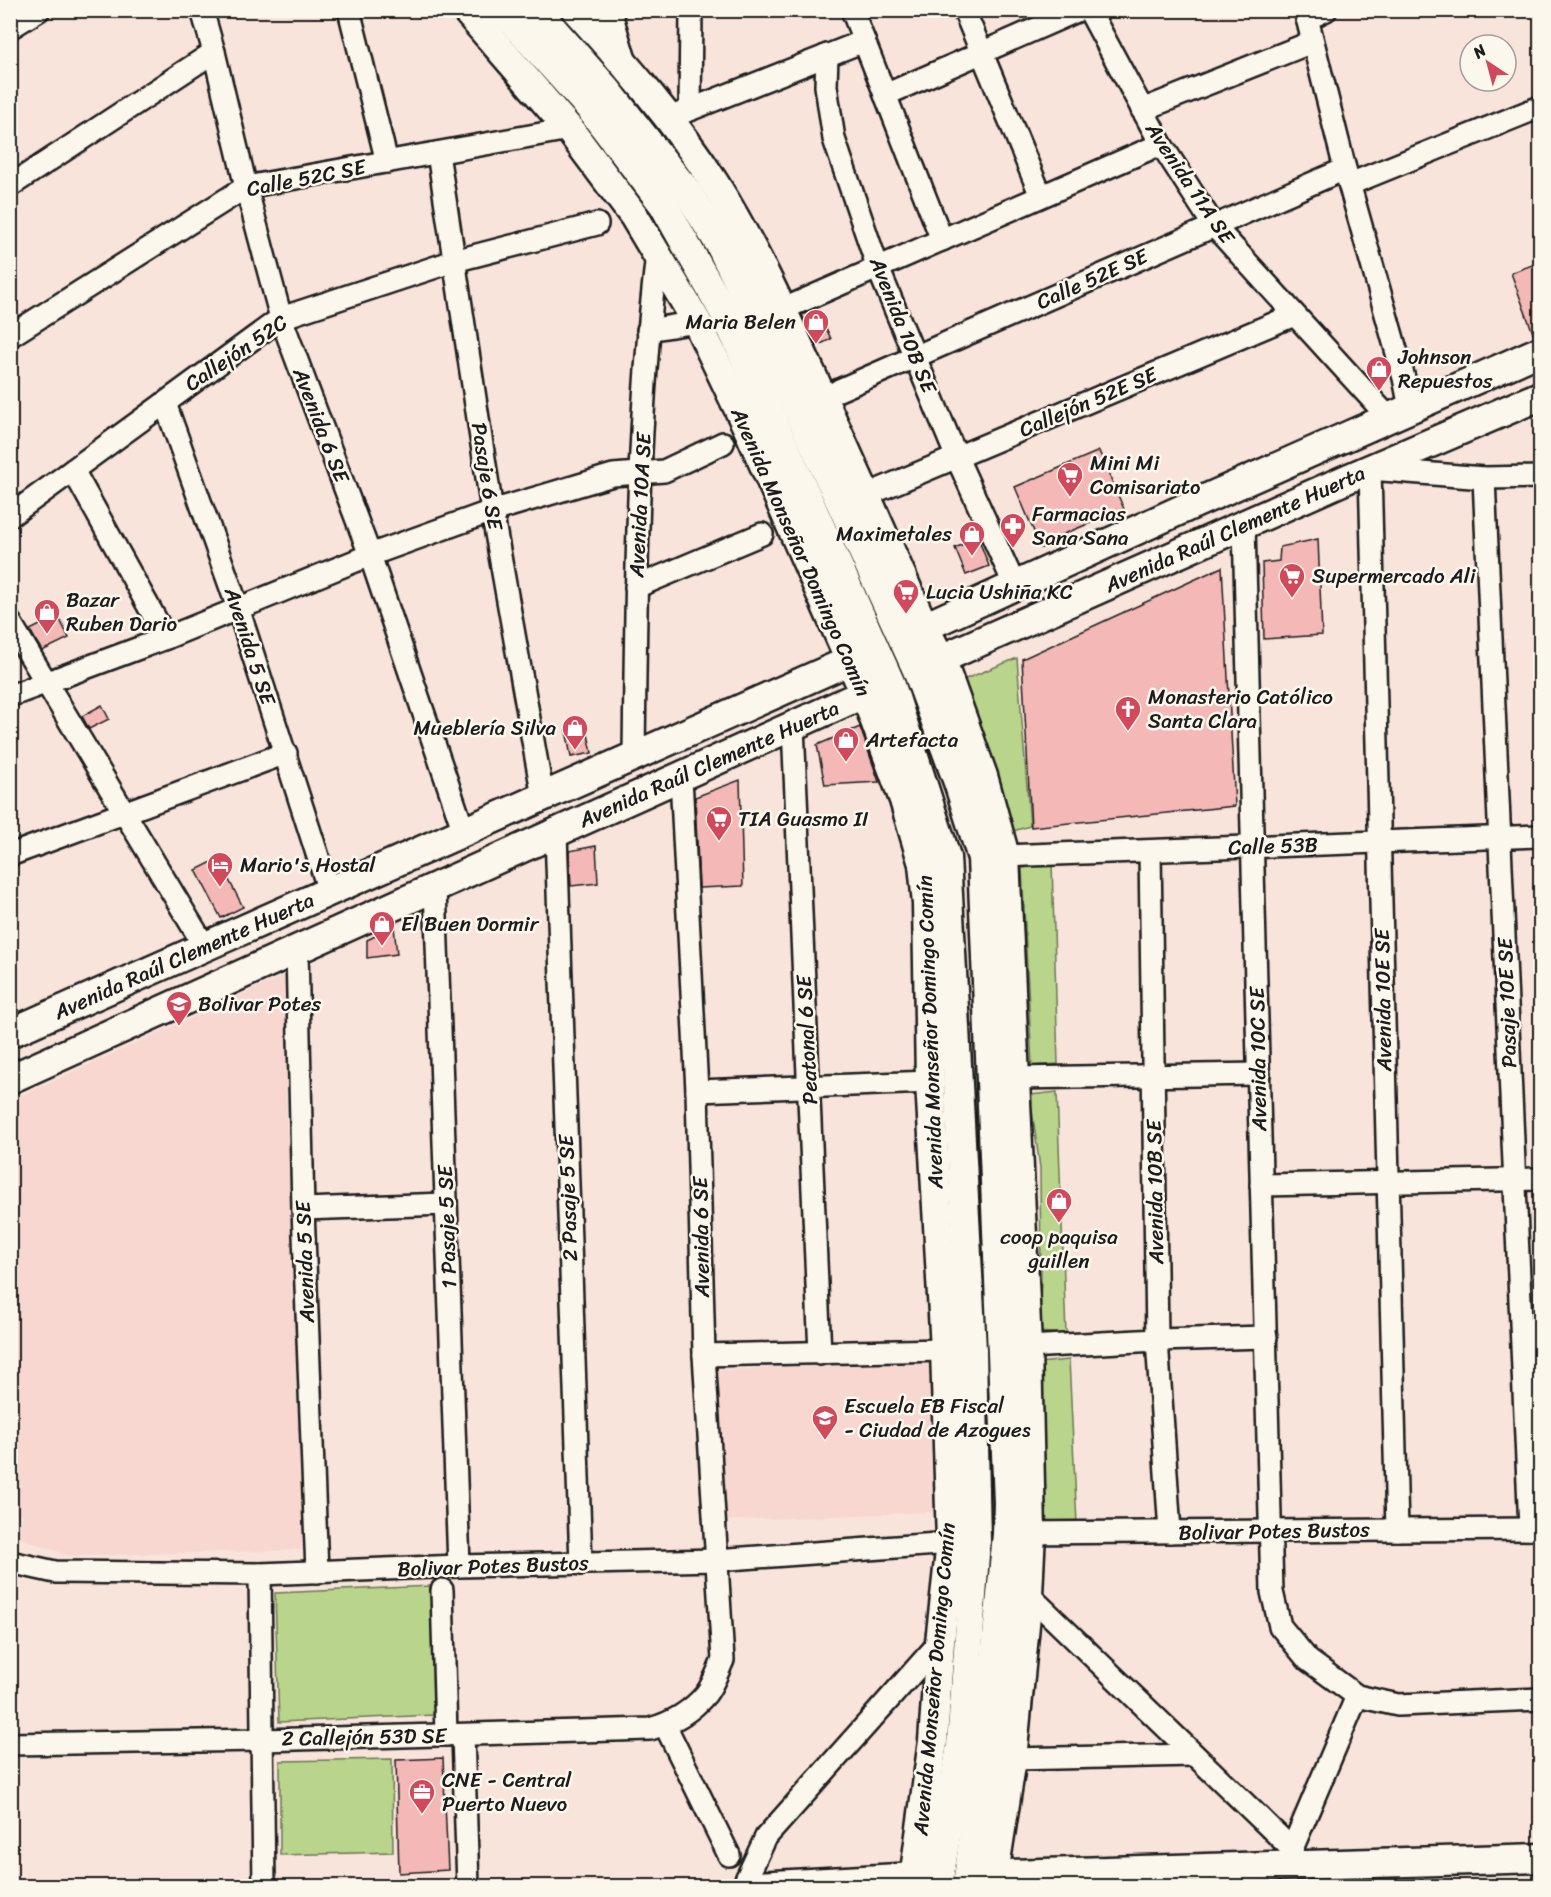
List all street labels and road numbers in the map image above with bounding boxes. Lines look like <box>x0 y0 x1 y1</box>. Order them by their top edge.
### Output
street label: Avenida 11A SE <box>1134 113 1246 253</box>
street label: Calle 52C SE <box>243 148 370 208</box>
street label: Calle 52E SE <box>1030 237 1155 321</box>
street label: Avenida 10B SE <box>858 250 948 400</box>
street label: Callejón 52C <box>176 304 296 402</box>
street label: Callejón 52E SE <box>1013 355 1164 448</box>
street label: Avenida 6 SE <box>281 361 361 489</box>
street label: Avenida Monseñor Domingo Comín <box>719 400 882 703</box>
street label: Pasaje 6 SE <box>460 420 514 534</box>
street label: Avenida 10A SE <box>617 430 663 579</box>
street label: Avenida Raúl Clemente Huerta <box>1098 454 1372 604</box>
street label: Avenida 5 SE <box>213 581 287 711</box>
street label: Avenida Raúl Clemente Huerta <box>572 689 846 839</box>
street label: Calle 53B <box>1228 825 1318 867</box>
street label: Avenida Monseñor Domingo Comín <box>906 875 954 1190</box>
street label: Avenida Raúl Clemente Huerta <box>47 881 321 1031</box>
street label: Avenida 10E SE <box>1363 927 1403 1073</box>
street label: Pasaje 10E SE <box>1486 936 1528 1069</box>
street label: Peatonal 6 SE <box>785 973 829 1106</box>
street label: Avenida 10C SE <box>1238 985 1278 1132</box>
street label: Avenida 10B SE <box>1135 1118 1175 1266</box>
street label: 2 Pasaje 5 SE <box>547 1133 589 1262</box>
street label: 1 Pasaje 5 SE <box>426 1163 468 1289</box>
street label: Avenida 6 SE <box>681 1175 721 1299</box>
street label: Avenida 5 SE <box>284 1199 326 1324</box>
street label: Bolivar Potes Bustos <box>1178 1510 1370 1552</box>
street label: Avenida Monseñor Domingo Comín <box>901 1521 967 1838</box>
street label: Bolivar Potes Bustos <box>397 1544 590 1588</box>
street label: 2 Callejón 53D SE <box>281 1717 448 1757</box>

